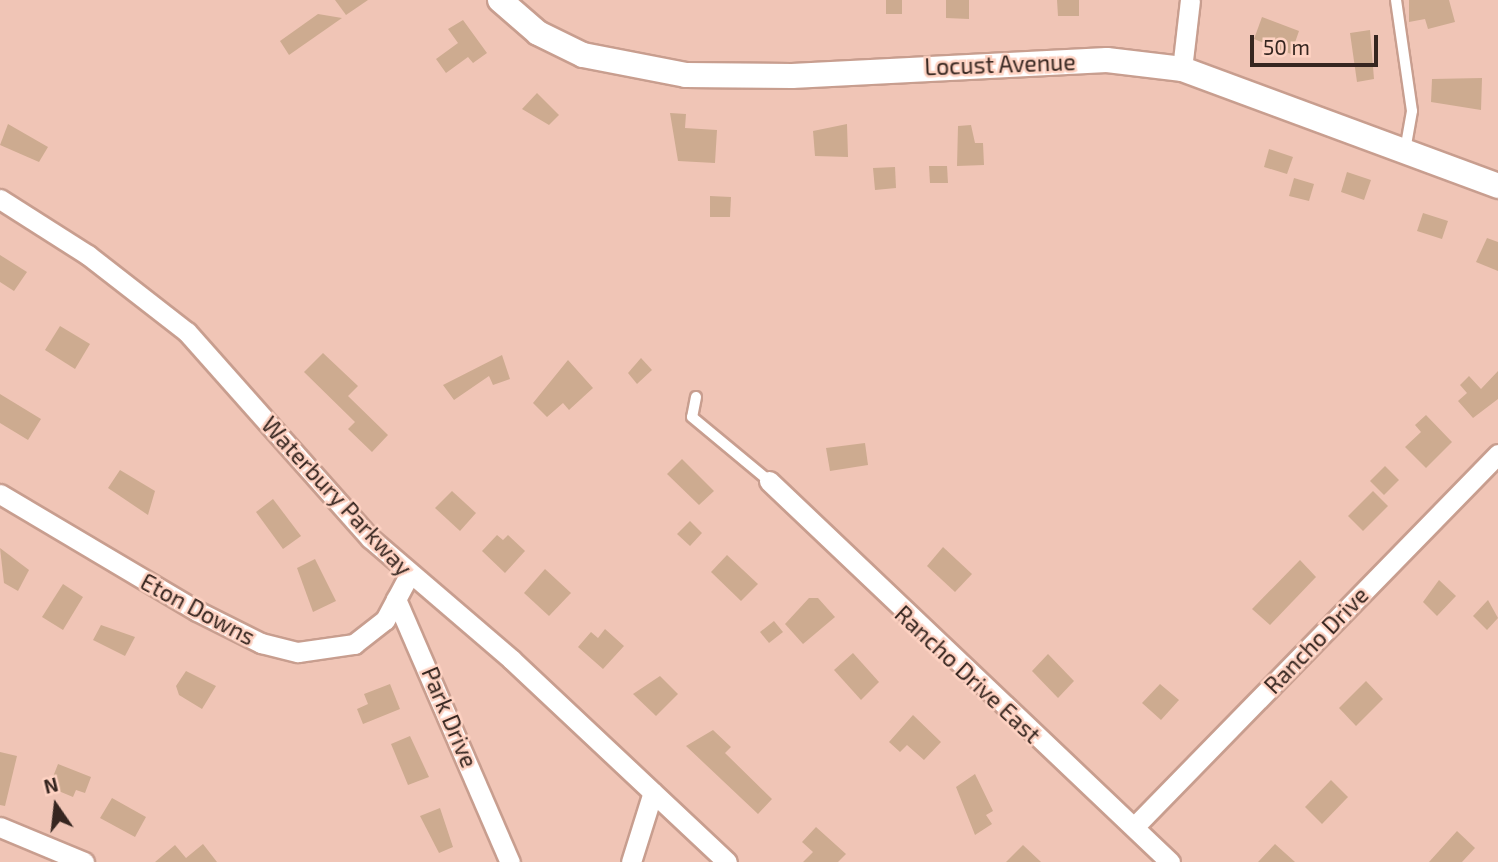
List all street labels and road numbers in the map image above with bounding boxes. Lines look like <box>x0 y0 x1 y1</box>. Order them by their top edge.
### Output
street label: Locust Avenue <box>924 48 1076 80</box>
street label: Waterbury Parkway <box>256 411 418 581</box>
street label: Eton Downs <box>136 567 260 651</box>
street label: Rancho Drive <box>1258 581 1374 699</box>
street label: Rancho Drive East <box>890 600 1046 748</box>
street label: Park Drive <box>416 662 484 772</box>

